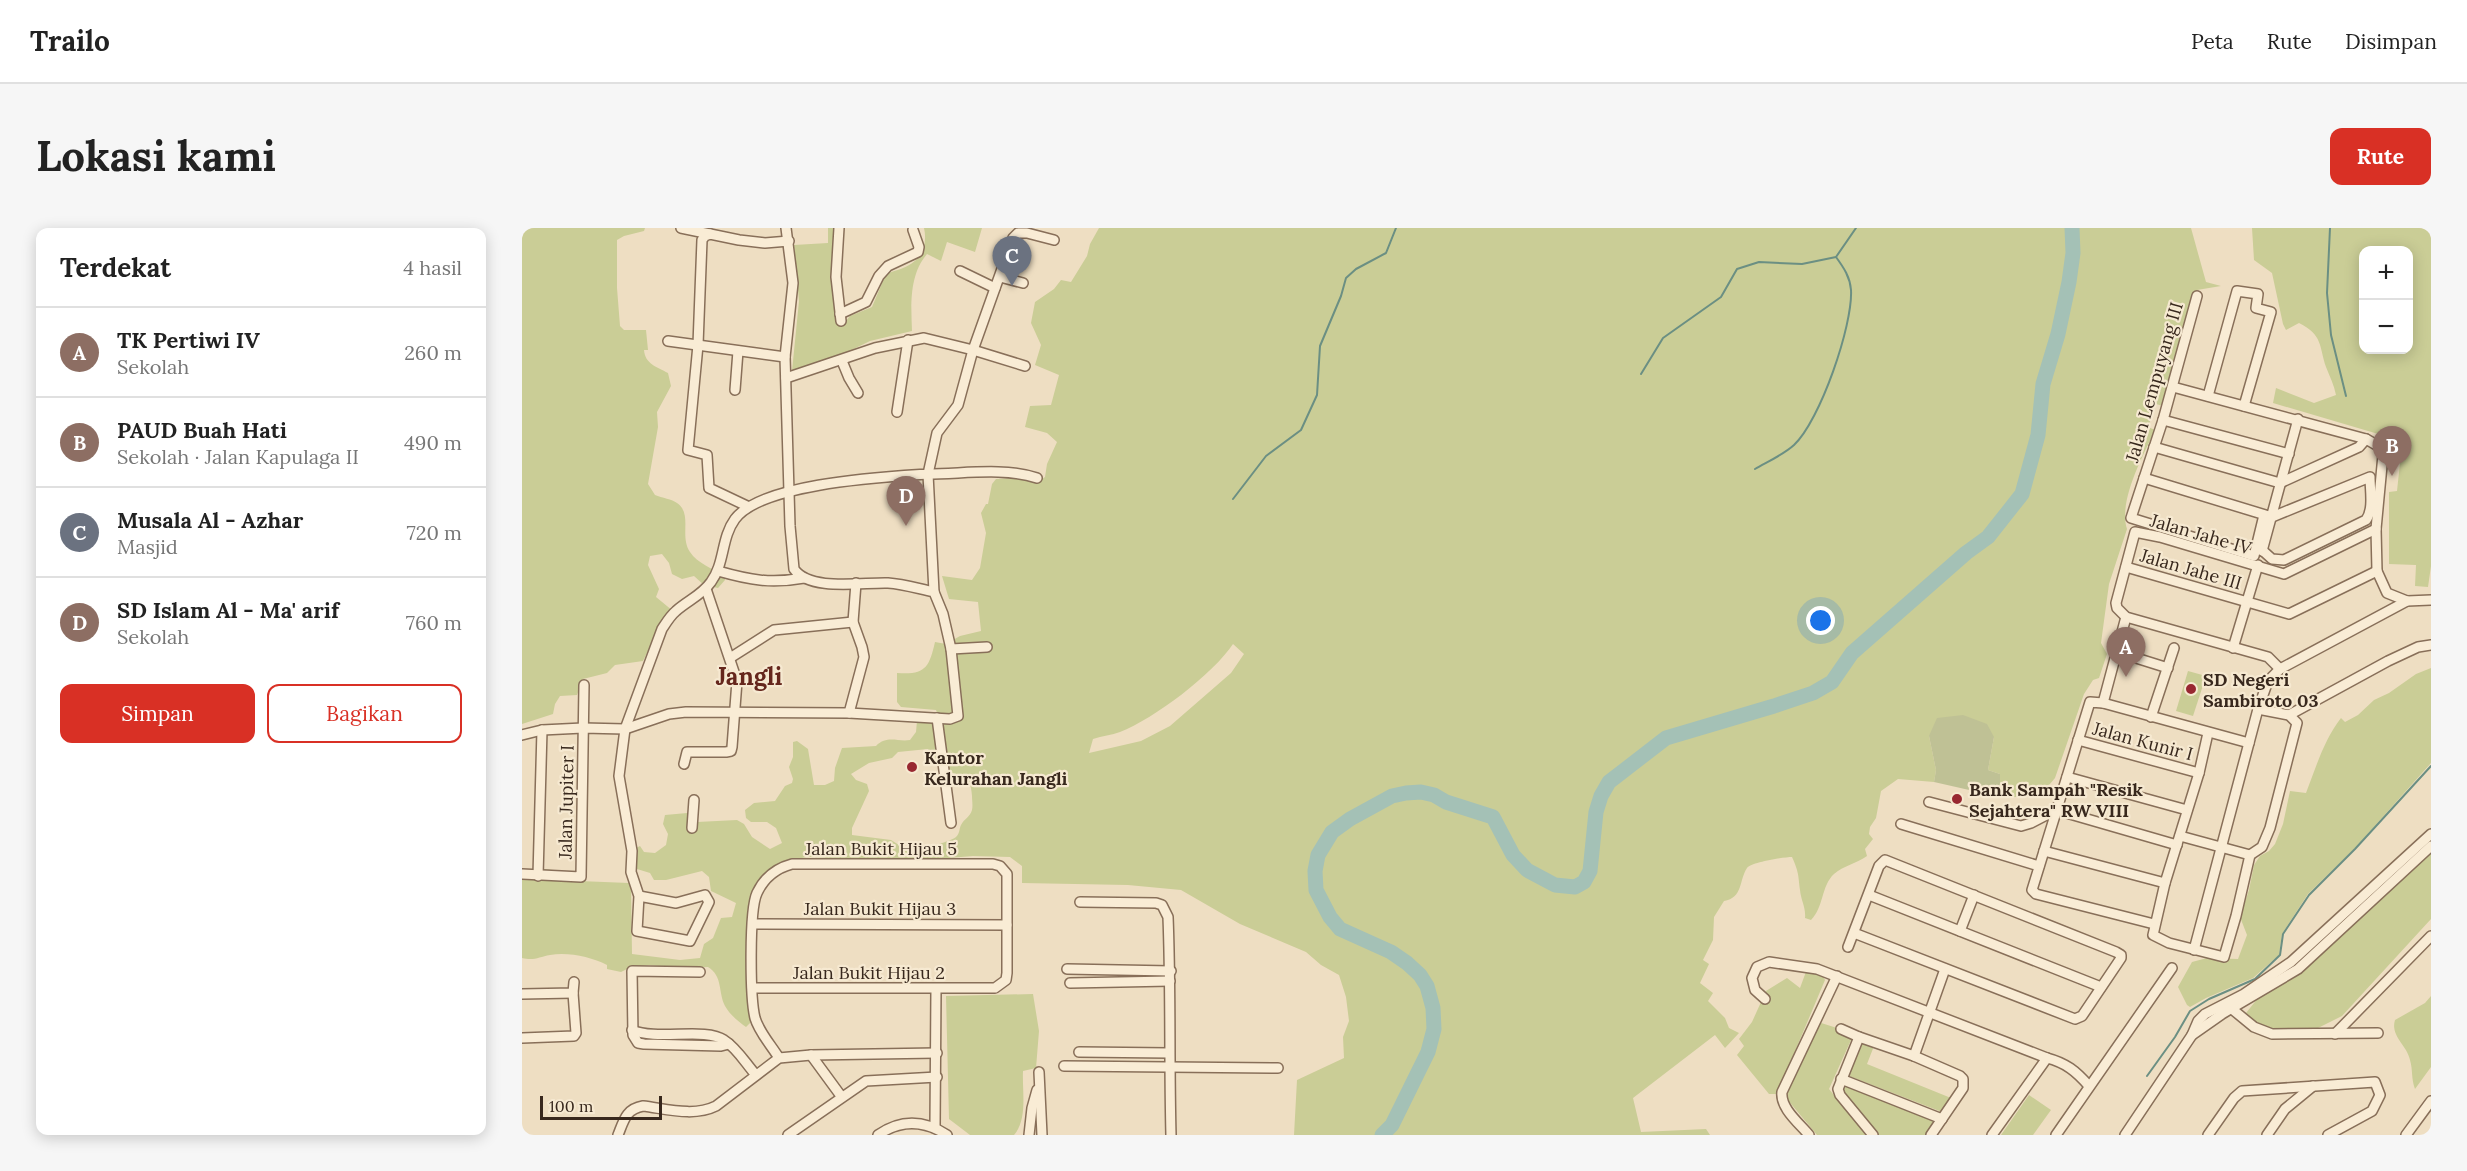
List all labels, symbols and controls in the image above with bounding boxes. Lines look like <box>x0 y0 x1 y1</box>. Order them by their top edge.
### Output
text: Trailo <box>30 23 110 59</box>
text: Peta <box>2191 28 2234 55</box>
text: Rute <box>2267 28 2312 55</box>
text: Disimpan <box>2345 28 2437 55</box>
button: Rute <box>2330 128 2431 185</box>
text: Lokasi kami <box>36 129 276 183</box>
pin: C <box>992 236 1032 286</box>
map controls <box>2359 246 2413 354</box>
button: + <box>2359 246 2413 300</box>
text: Terdekat <box>60 251 171 284</box>
text: 4 hasil <box>403 255 462 280</box>
street label: Jalan Lempuyang III <box>2120 299 2188 466</box>
button: − <box>2359 300 2413 354</box>
text: TK Pertiwi IV <box>117 326 260 354</box>
text: A <box>73 340 86 365</box>
text: 260 m <box>404 340 462 365</box>
text: Sekolah <box>117 354 189 379</box>
text: PAUD Buah Hati <box>117 416 287 444</box>
pin: B <box>2372 426 2412 476</box>
text: B <box>73 430 86 455</box>
text: 490 m <box>404 430 462 455</box>
text: Sekolah · Jalan Kapulaga II <box>117 444 359 469</box>
pin: D <box>886 476 926 526</box>
text: Musala Al - Azhar <box>117 506 303 534</box>
street label: Jalan Jahe IV <box>2147 508 2256 560</box>
text: C <box>73 520 86 545</box>
text: 720 m <box>406 520 462 545</box>
text: Masjid <box>117 534 178 559</box>
street label: Jalan Jahe III <box>2137 543 2244 594</box>
text: SD Islam Al - Ma' arif <box>117 596 339 624</box>
your location <box>1806 606 1835 635</box>
text: D <box>72 610 87 635</box>
text: 760 m <box>406 610 462 635</box>
text: Sekolah <box>117 624 189 649</box>
pin: A <box>2106 628 2146 677</box>
district label: Jangli <box>716 661 782 692</box>
place label: SD Negeri Sambiroto 03 <box>2203 668 2319 712</box>
marker: SD Negeri Sambiroto 03 <box>2184 682 2198 696</box>
button: Simpan <box>60 684 255 743</box>
button: Bagikan <box>267 684 462 743</box>
street label: Jalan Kunir I <box>2089 716 2196 765</box>
street label: Jalan Jupiter I <box>553 745 578 860</box>
place label: Kantor Kelurahan Jangli <box>924 746 1068 790</box>
marker: Kantor Kelurahan Jangli <box>905 760 919 774</box>
place label: Bank Sampah "Resik Sejahtera" RW VIII <box>1969 778 2143 822</box>
marker: Bank Sampah "Resik Sejahtera" RW VIII <box>1950 792 1964 806</box>
street label: Jalan Bukit Hijau 5 <box>804 837 957 860</box>
street label: Jalan Bukit Hijau 3 <box>803 897 956 920</box>
street label: Jalan Bukit Hijau 2 <box>792 961 945 984</box>
scale bar <box>540 1093 662 1120</box>
text: 100 m <box>549 1096 593 1116</box>

